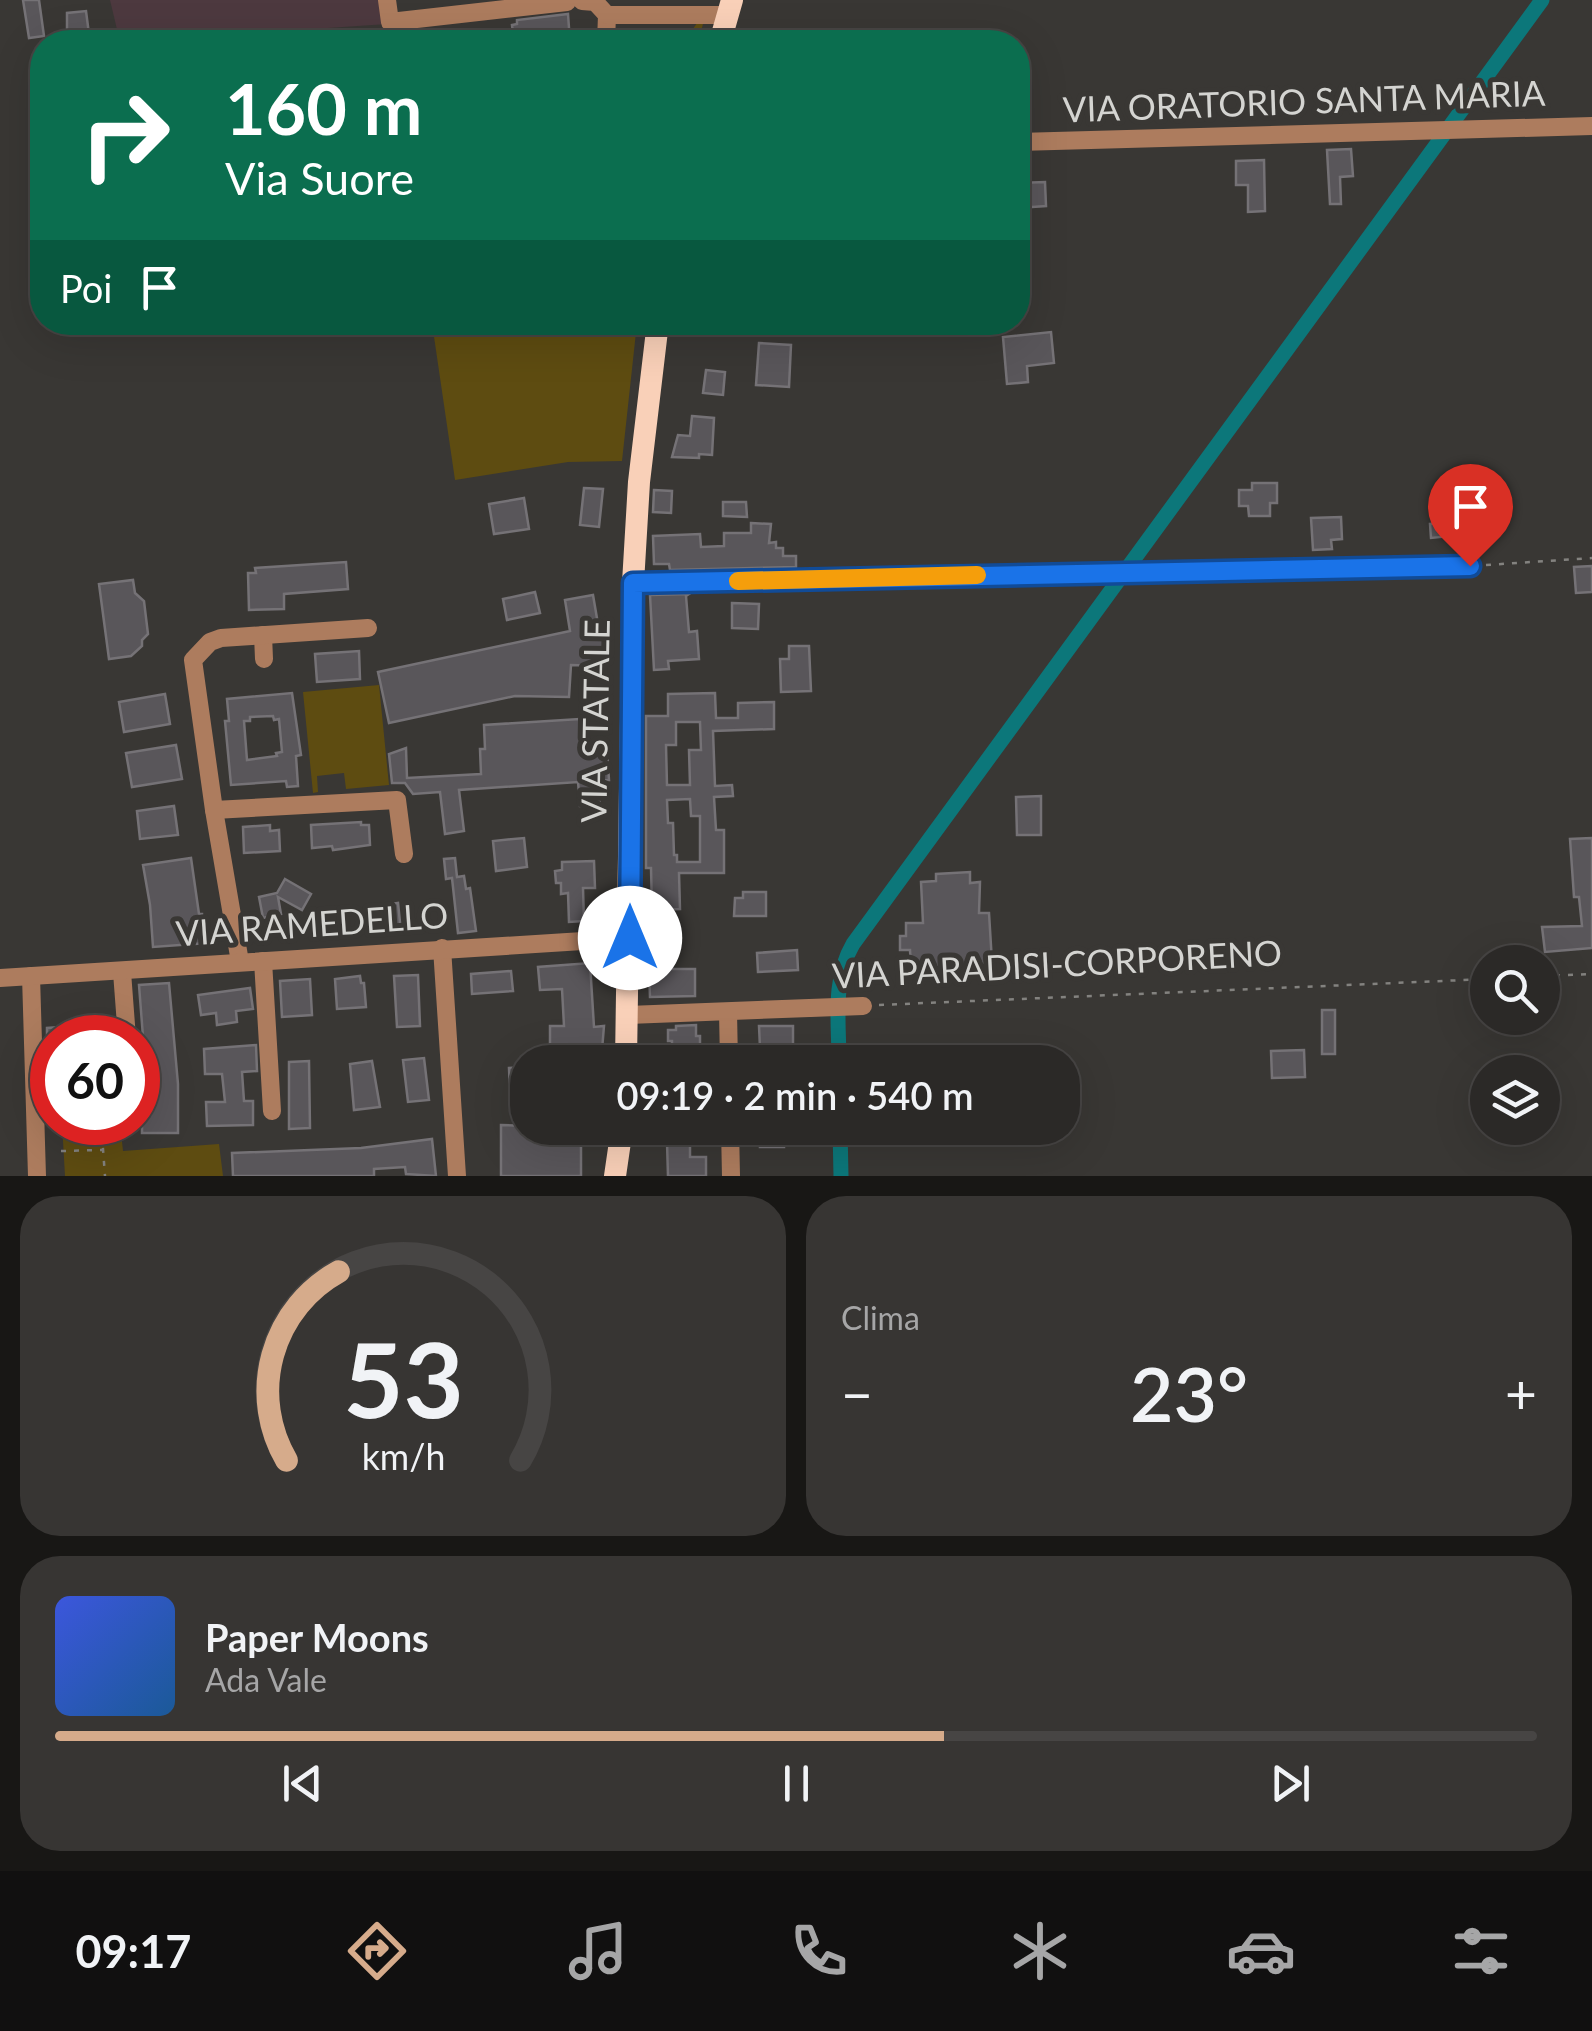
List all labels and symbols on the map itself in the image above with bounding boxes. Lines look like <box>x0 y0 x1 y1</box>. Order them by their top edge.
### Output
street label: VIA ORATORIO SANTA MARIA <box>1062 71 1546 129</box>
pin <box>1428 464 1513 567</box>
street label: VIA STATALE <box>571 619 617 823</box>
position arrow <box>578 886 682 990</box>
street label: VIA RAMEDELLO <box>174 893 449 953</box>
street label: VIA PARADISI-CORPORENO <box>831 930 1283 996</box>
speed limit sign: 60 <box>30 1015 160 1145</box>

